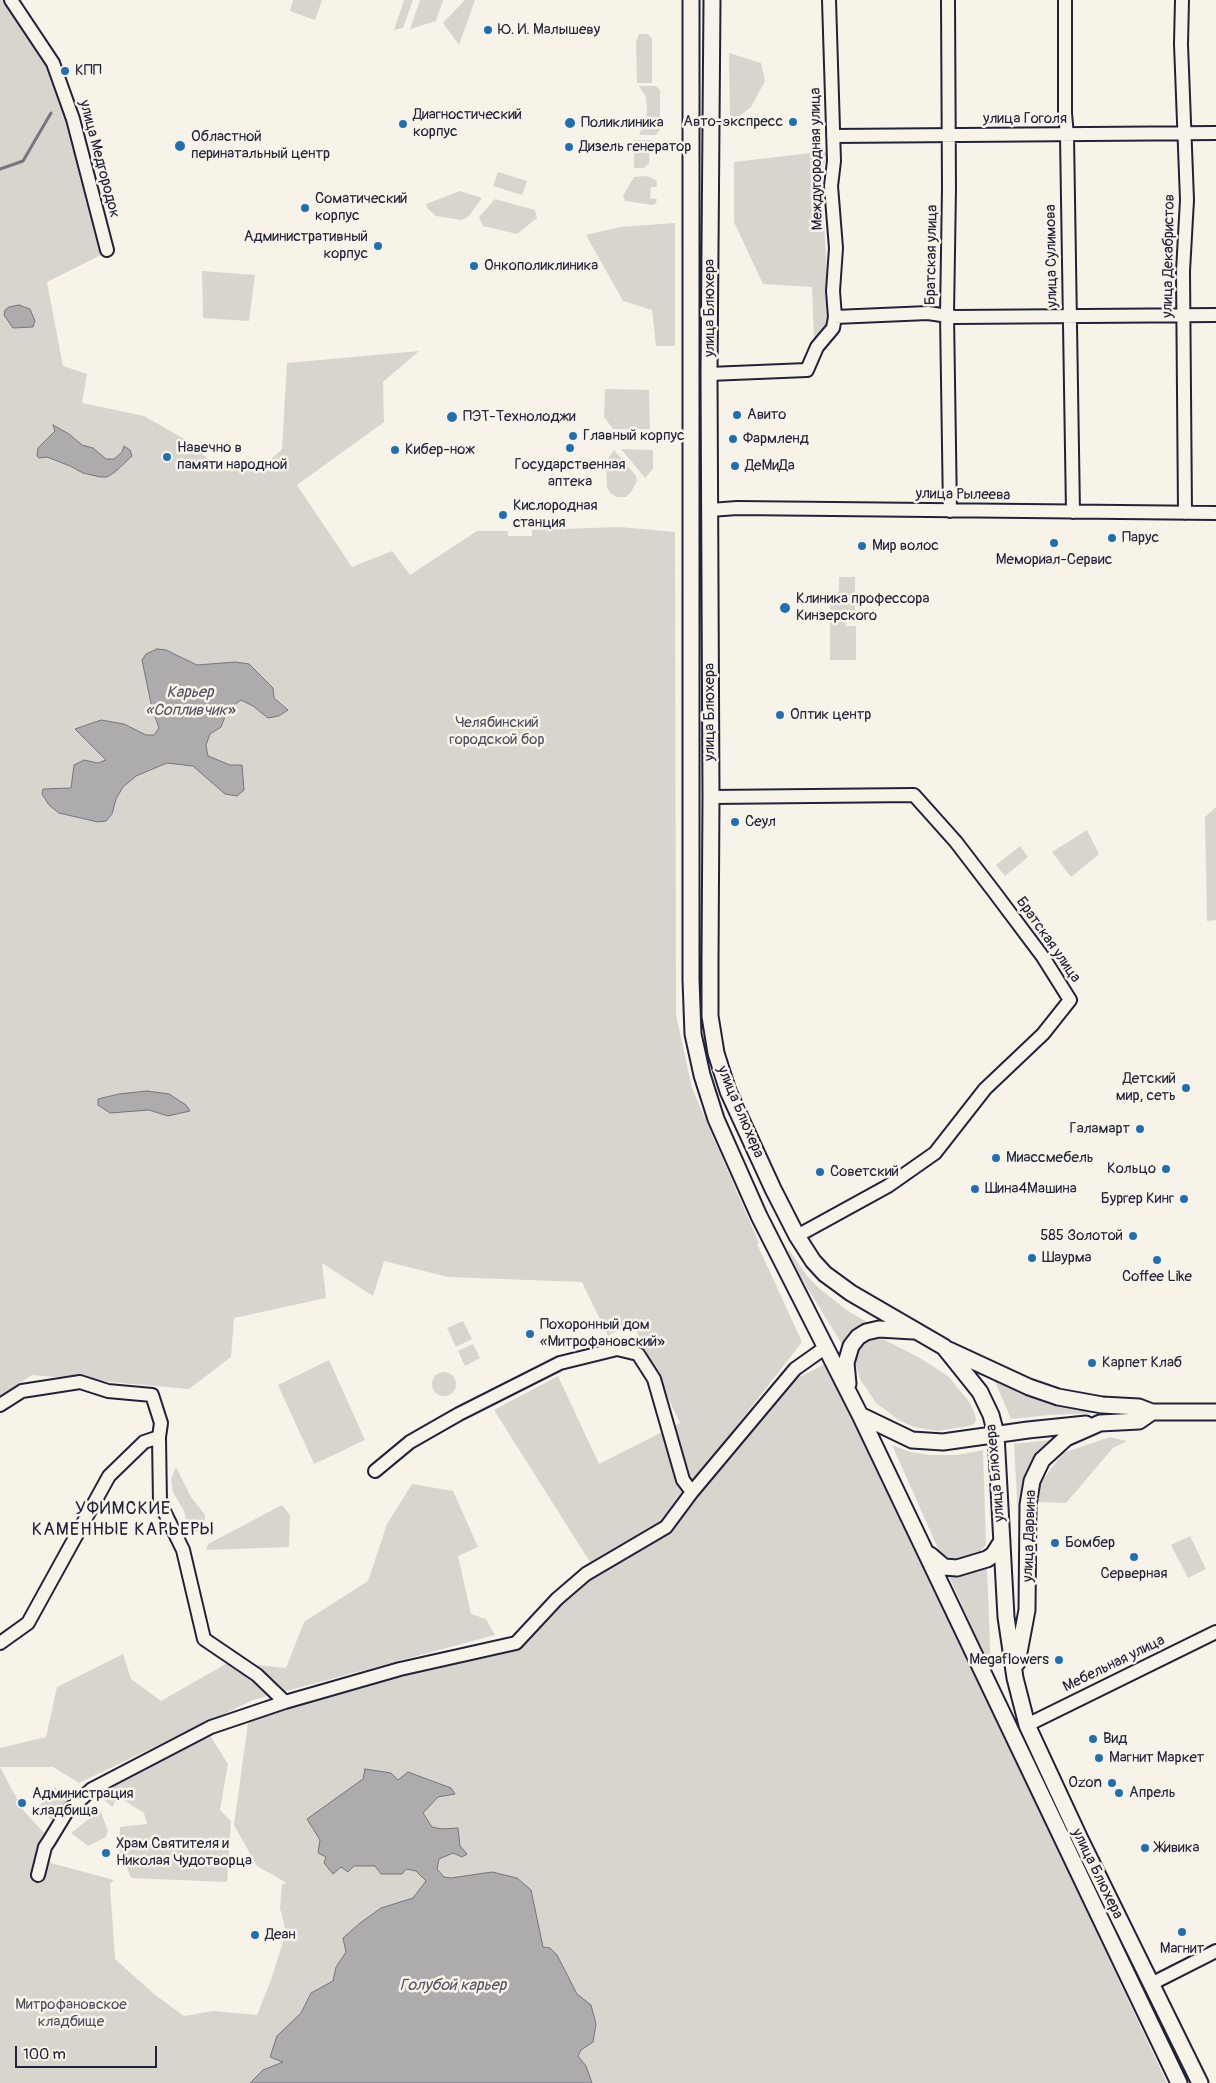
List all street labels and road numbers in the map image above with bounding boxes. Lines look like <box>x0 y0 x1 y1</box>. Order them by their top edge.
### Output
street label: Междугородная улица <box>807 88 827 230</box>
street label: улица Медгородок <box>75 98 123 220</box>
street label: улица Гоголя <box>983 110 1067 128</box>
street label: улица Декабристов <box>1159 194 1179 318</box>
street label: улица Сулимова <box>1042 204 1062 308</box>
street label: Братская улица <box>922 205 942 305</box>
street label: улица Блюхера <box>701 259 719 357</box>
street label: улица Рылеева <box>915 485 1011 505</box>
street label: улица Блюхера <box>701 663 719 761</box>
street label: Братская улица <box>1012 894 1084 986</box>
street label: улица Блюхера <box>713 1063 767 1161</box>
street label: улица Блюхера <box>983 1423 1009 1523</box>
street label: улица Дарвина <box>1019 1490 1041 1582</box>
street label: Мебельная улица <box>1060 1632 1168 1696</box>
street label: улица Блюхера <box>1067 1826 1127 1922</box>

